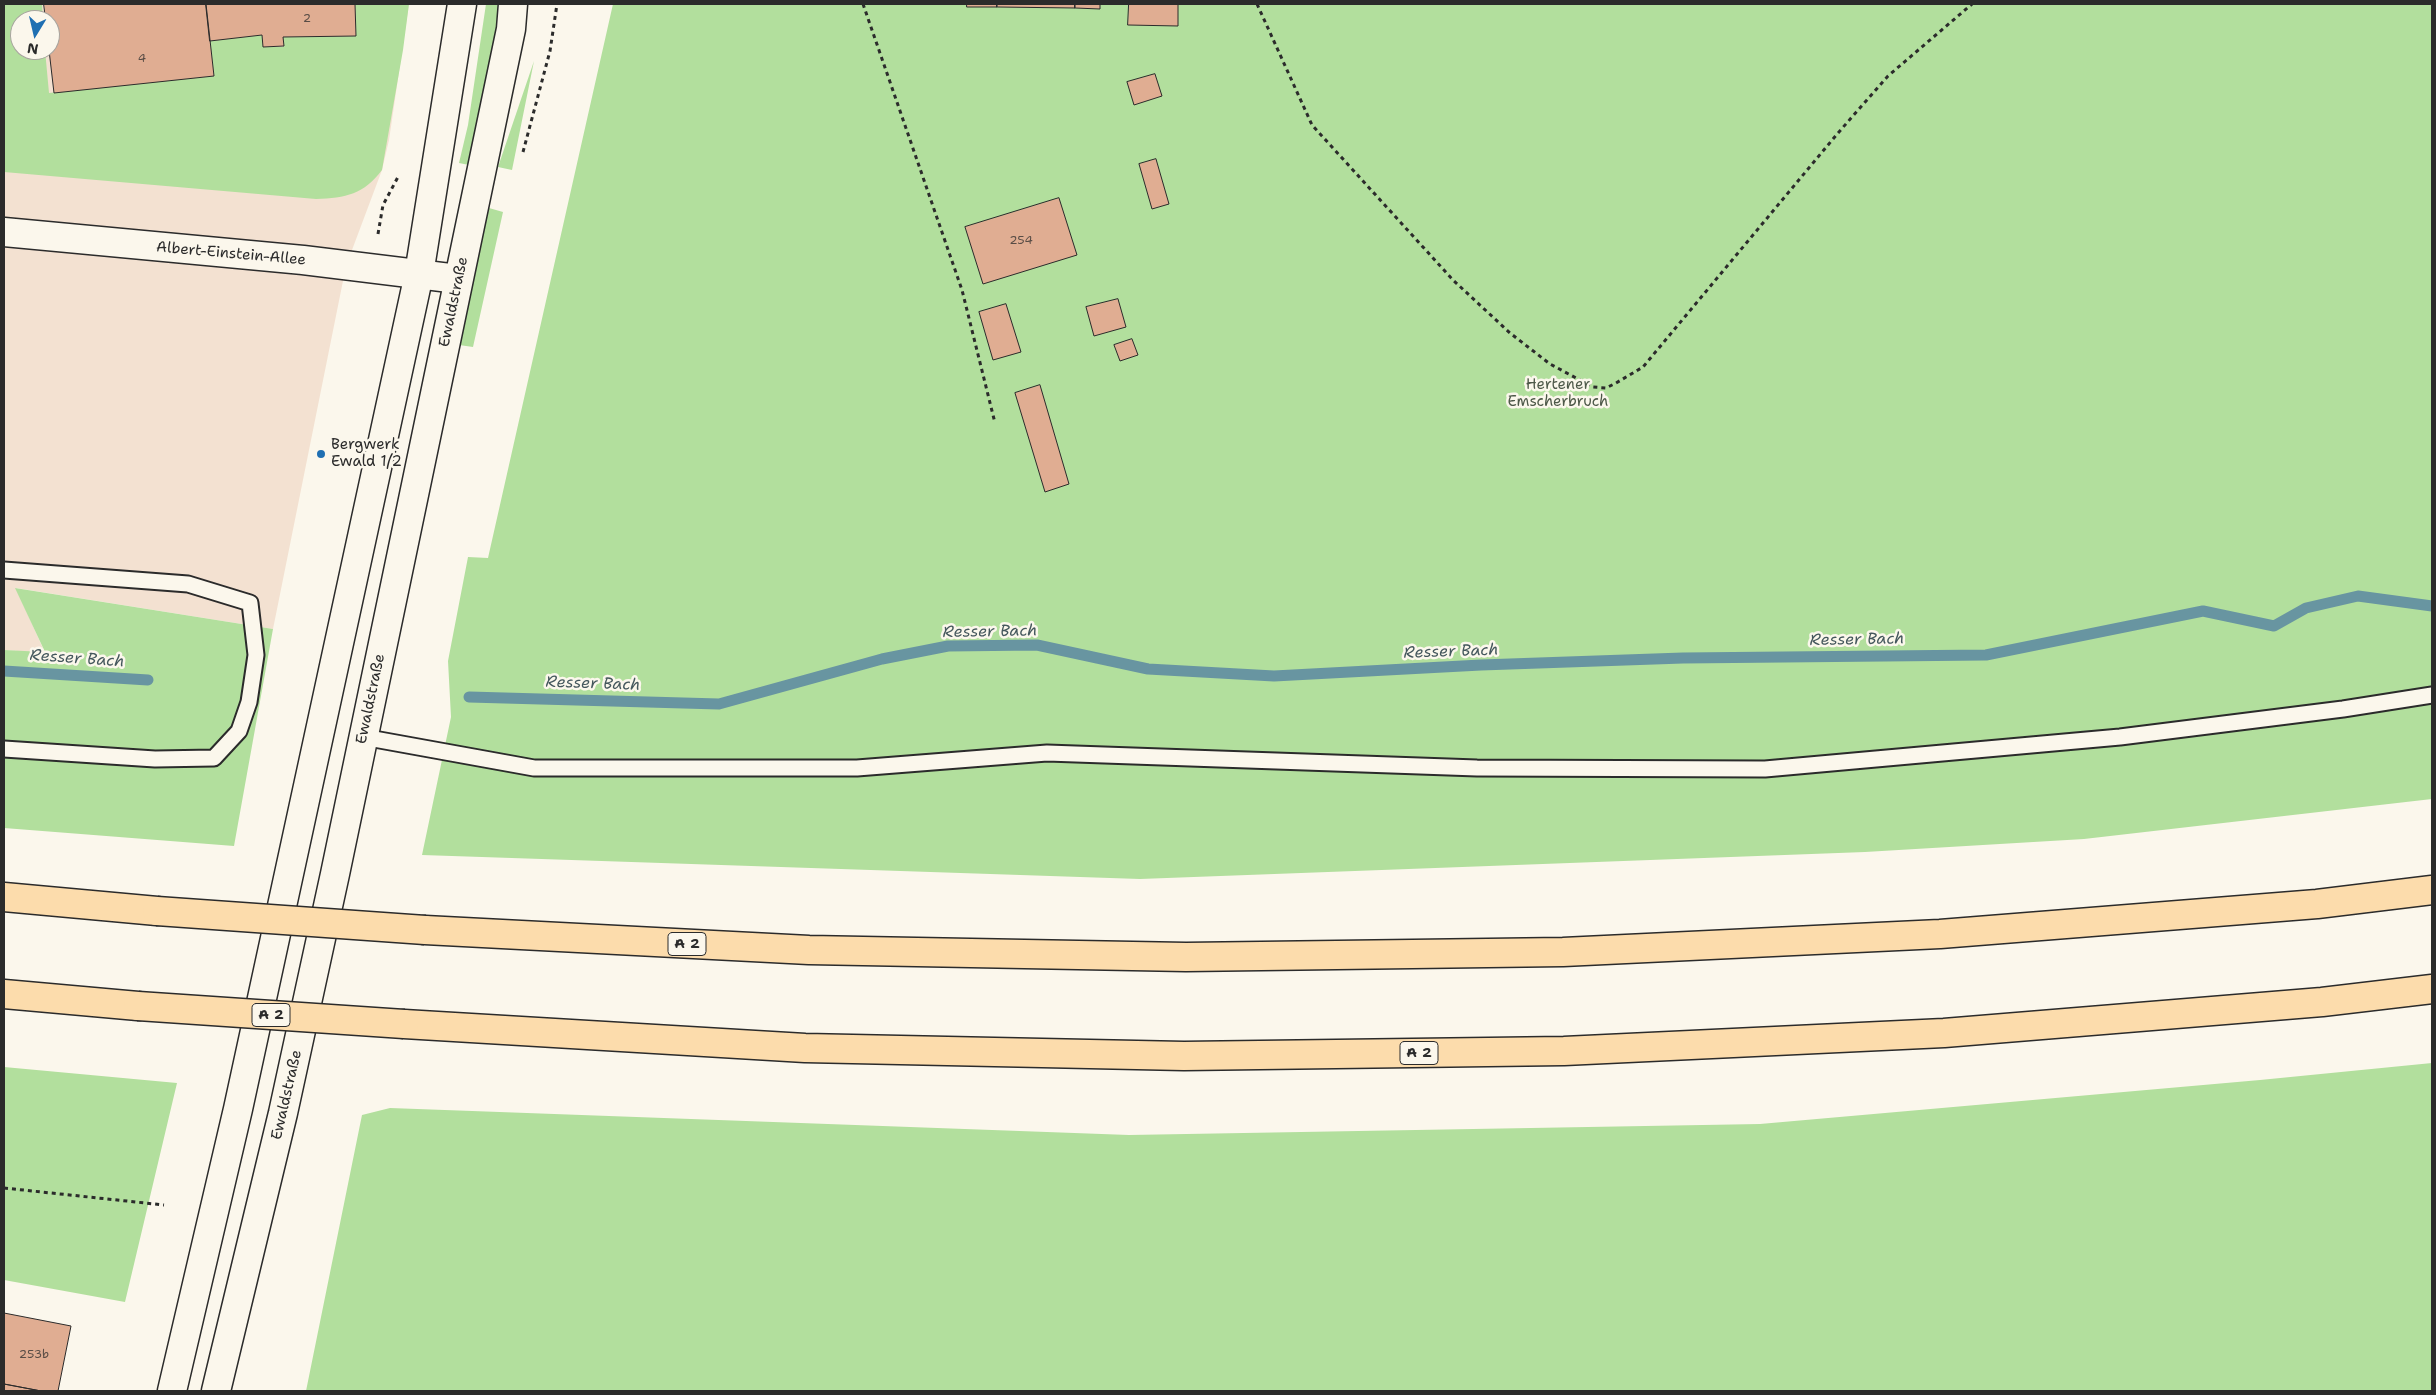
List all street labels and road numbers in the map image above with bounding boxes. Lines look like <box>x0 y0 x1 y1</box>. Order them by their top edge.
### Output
street label: Albert-Einstein-Allee <box>155 238 307 270</box>
street label: Ewaldstraße <box>436 255 472 349</box>
street label: Ewaldstraße <box>353 652 389 746</box>
road number: A 2 <box>668 932 706 956</box>
road number: A 2 <box>252 1004 290 1026</box>
road number: A 2 <box>1400 1042 1438 1064</box>
street label: Ewaldstraße <box>268 1048 306 1142</box>

